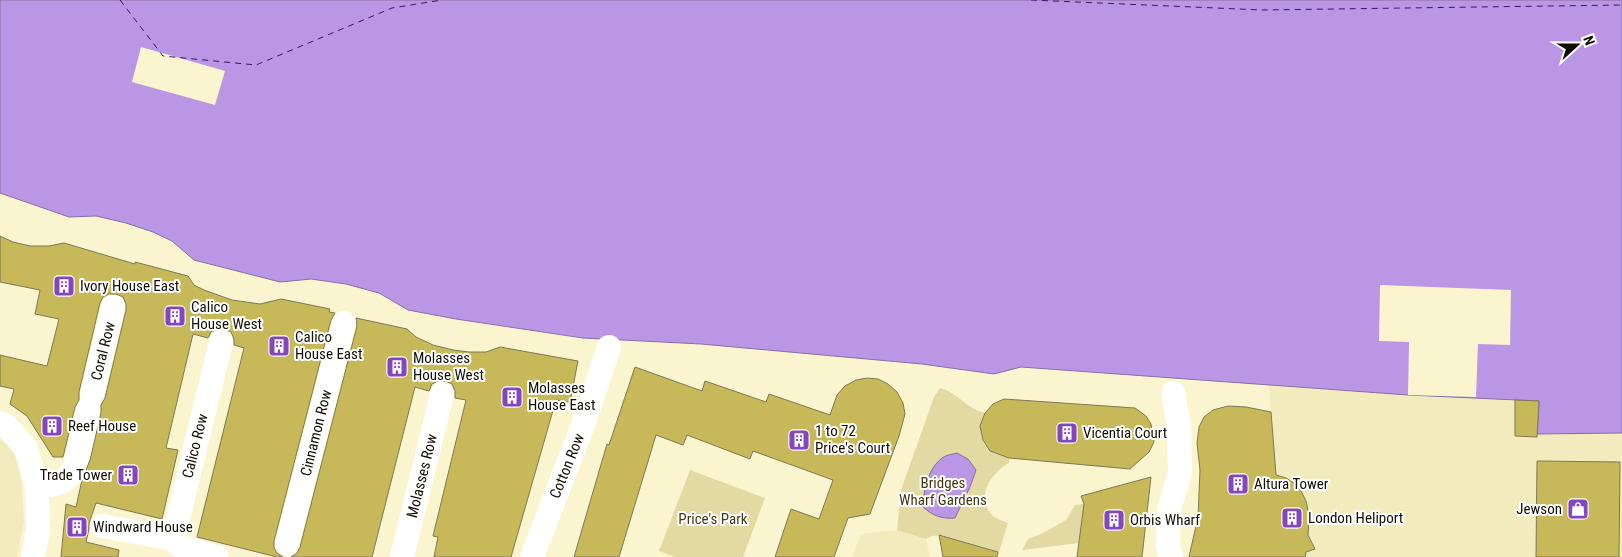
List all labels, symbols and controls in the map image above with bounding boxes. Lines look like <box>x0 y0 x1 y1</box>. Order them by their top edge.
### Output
north arrow <box>1552 20 1602 70</box>
text: N <box>1580 33 1598 47</box>
building icon: Ivory House East <box>52 274 76 298</box>
place label: Ivory House East <box>80 277 179 295</box>
place label: Calico House West <box>191 298 262 333</box>
building icon: Calico House West <box>163 304 187 328</box>
street label: Coral Row <box>87 320 119 382</box>
place label: Calico House East <box>295 328 362 363</box>
building icon: Calico House East <box>267 334 291 358</box>
place label: Molasses House West <box>413 349 484 384</box>
building icon: Molasses House West <box>385 355 409 379</box>
place label: Molasses House East <box>528 379 595 414</box>
building icon: Molasses House East <box>500 385 524 409</box>
street label: Cinnamon Row <box>297 388 335 478</box>
street label: Calico Row <box>178 412 212 480</box>
building icon: Reef House <box>40 414 64 438</box>
place label: Reef House <box>68 417 136 435</box>
building icon: Vicentia Court <box>1055 421 1079 445</box>
place label: 1 to 72 Price's Court <box>815 422 890 457</box>
place label: Vicentia Court <box>1083 424 1167 442</box>
building icon: 1 to 72 Price's Court <box>787 428 811 452</box>
street label: Cotton Row <box>546 431 588 501</box>
street label: Molasses Row <box>403 432 441 520</box>
building icon: Trade Tower <box>116 463 140 487</box>
place label: Trade Tower <box>40 466 112 484</box>
building icon: Altura Tower <box>1226 472 1250 496</box>
park label: Bridges Wharf Gardens <box>899 474 987 509</box>
place label: Altura Tower <box>1254 475 1329 493</box>
shop icon: Jewson <box>1566 497 1590 521</box>
place label: Jewson <box>1516 500 1562 518</box>
building icon: London Heliport <box>1280 506 1304 530</box>
building icon: Orbis Wharf <box>1102 508 1126 532</box>
place label: London Heliport <box>1308 509 1403 527</box>
park label: Price's Park <box>678 510 748 528</box>
place label: Orbis Wharf <box>1130 511 1200 529</box>
building icon: Windward House <box>65 515 89 539</box>
place label: Windward House <box>93 518 193 536</box>

